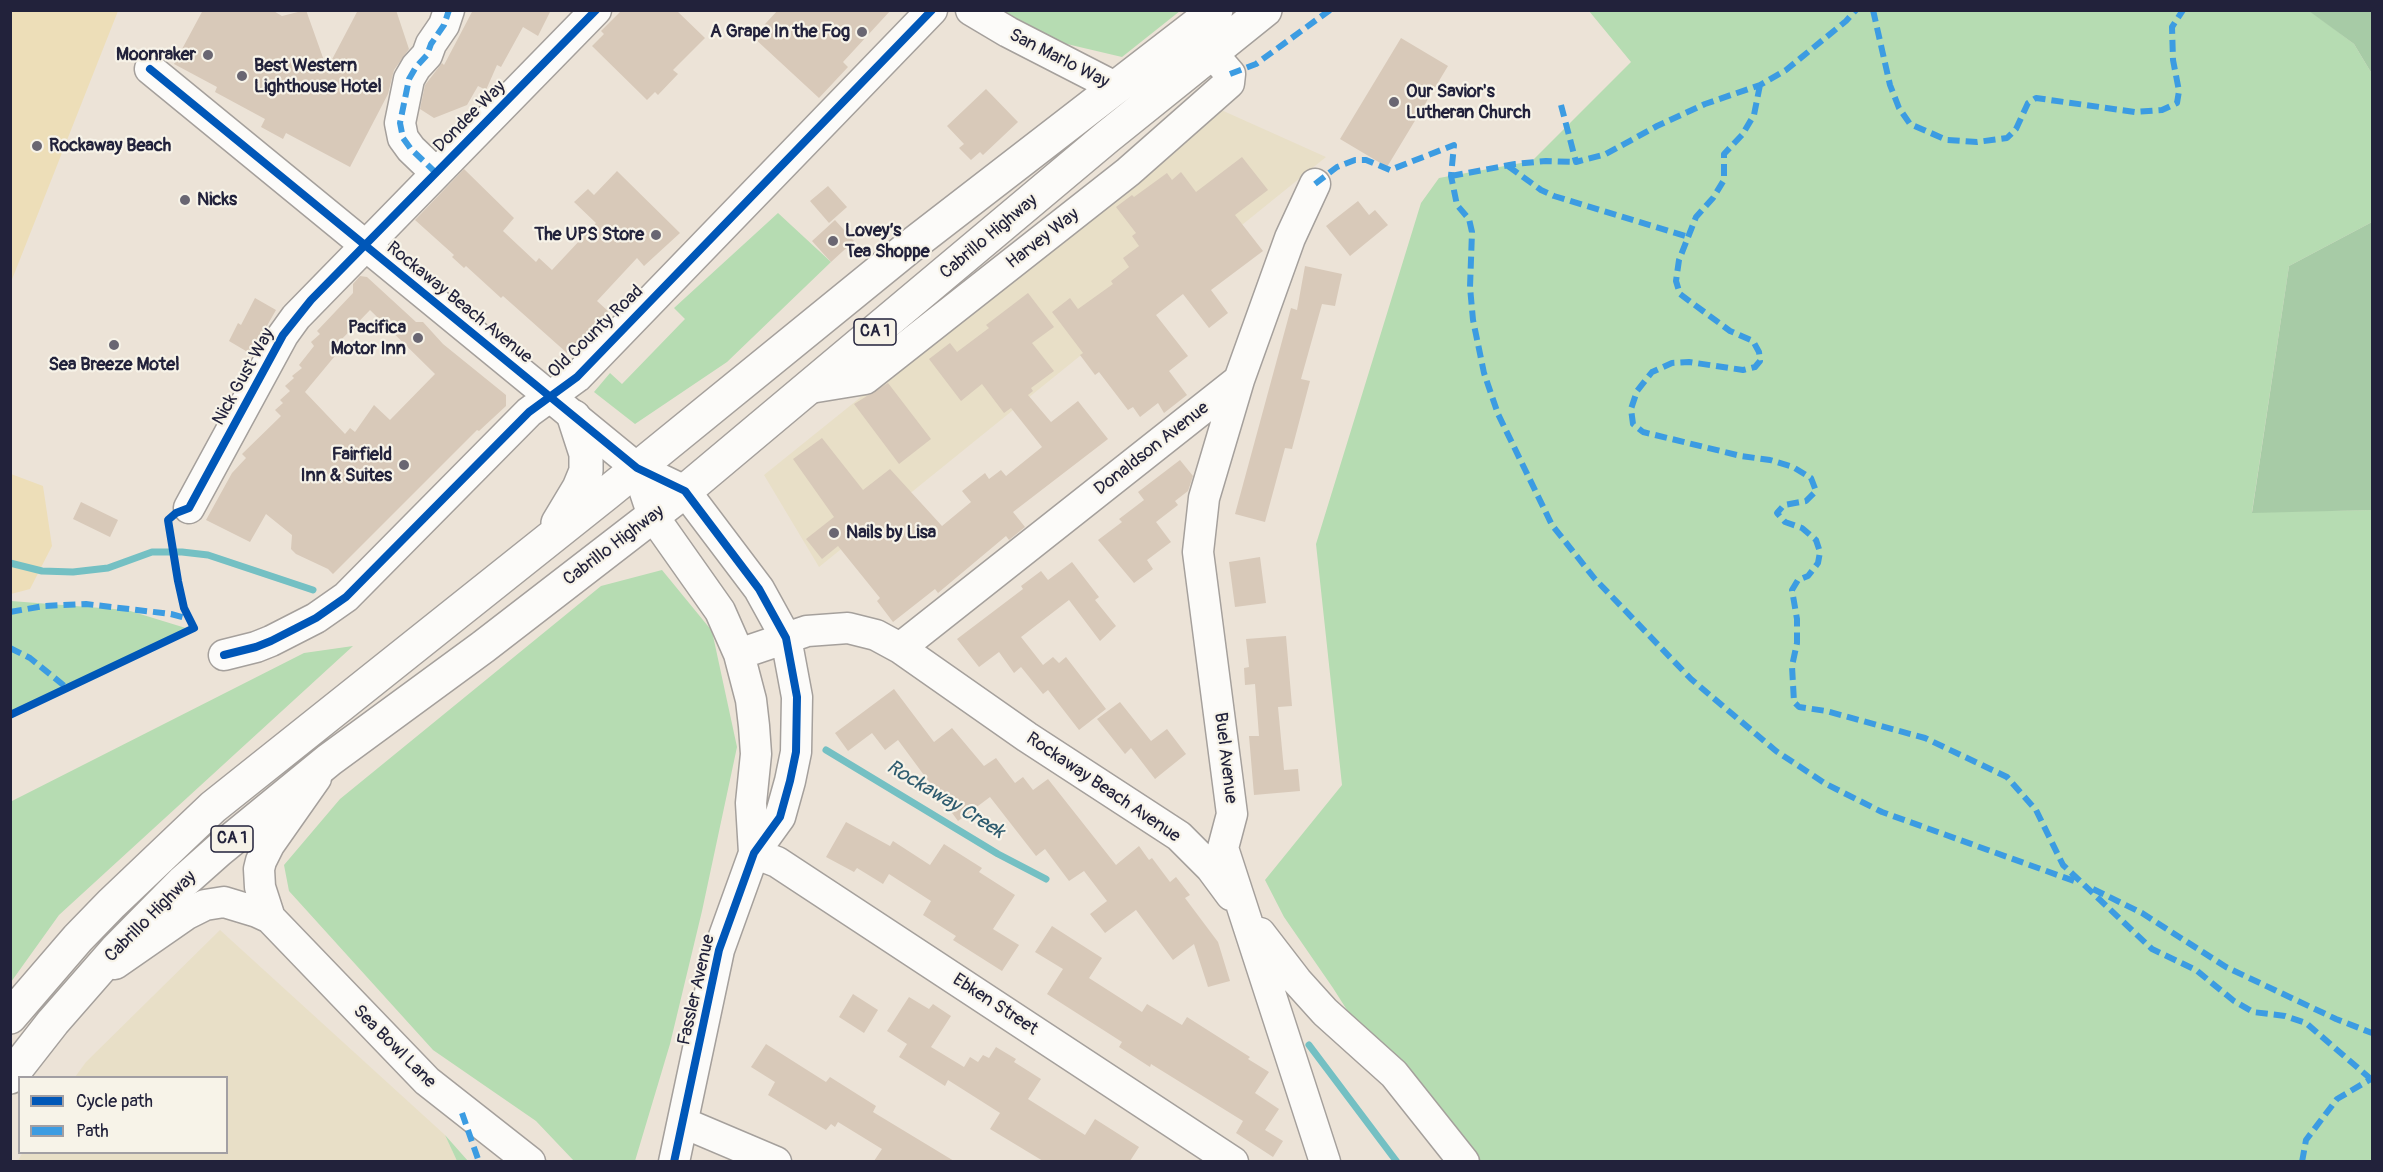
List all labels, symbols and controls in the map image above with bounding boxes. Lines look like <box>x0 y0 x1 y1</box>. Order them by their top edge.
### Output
place label: A Grape In the Fog <box>710 21 850 43</box>
marker: A Grape In the Fog <box>855 25 869 39</box>
street label: San Marlo Way <box>1005 25 1113 93</box>
place label: Moonraker <box>116 44 196 66</box>
marker: Moonraker <box>201 48 215 62</box>
place label: Best Western Lighthouse Hotel <box>254 55 382 98</box>
marker: Best Western Lighthouse Hotel <box>235 69 249 83</box>
street label: Dondee Way <box>429 76 511 158</box>
place label: Our Savior's Lutheran Church <box>1406 81 1531 124</box>
marker: Our Savior's Lutheran Church <box>1387 95 1401 109</box>
place label: Rockaway Beach <box>49 135 171 157</box>
marker: Rockaway Beach <box>30 139 44 153</box>
place label: Nicks <box>197 189 237 211</box>
street label: Cabrillo Highway <box>936 190 1042 284</box>
marker: Nicks <box>178 193 192 207</box>
street label: Harvey Way <box>1002 204 1084 274</box>
place label: Lovey’s Tea Shoppe <box>845 220 930 262</box>
place label: The UPS Store <box>534 224 644 246</box>
marker: The UPS Store <box>649 228 663 242</box>
marker: Lovey’s Tea Shoppe <box>826 234 840 248</box>
street label: Rockaway Beach Avenue <box>382 238 536 368</box>
street label: Old County Road <box>544 281 648 383</box>
place label: Pacifica Motor Inn <box>331 317 406 360</box>
road number: CA 1 <box>854 319 896 345</box>
street label: Nick Gust Way <box>208 325 280 429</box>
marker: Pacifica Motor Inn <box>411 331 425 345</box>
marker: Sea Breeze Motel <box>107 338 121 352</box>
place label: Sea Breeze Motel <box>49 354 179 376</box>
street label: Donaldson Avenue <box>1090 398 1214 500</box>
place label: Fairfield Inn & Suites <box>301 444 392 486</box>
marker: Fairfield Inn & Suites <box>397 458 411 472</box>
street label: Cabrillo Highway <box>559 501 669 591</box>
place label: Nails by Lisa <box>846 522 936 544</box>
marker: Nails by Lisa <box>827 526 841 540</box>
street label: Buel Avenue <box>1209 711 1241 805</box>
street label: Rockaway Beach Avenue <box>1022 728 1184 848</box>
water label: Rockaway Creek <box>882 755 1008 845</box>
road number: CA 1 <box>211 826 253 852</box>
street label: Cabrillo Highway <box>101 867 201 967</box>
street label: Fassler Avenue <box>674 932 720 1048</box>
street label: Ebken Street <box>948 969 1042 1041</box>
street label: Sea Bowl Lane <box>348 1001 440 1093</box>
legend <box>18 1076 228 1154</box>
text: Cycle path <box>76 1090 153 1113</box>
text: Path <box>76 1120 109 1143</box>

